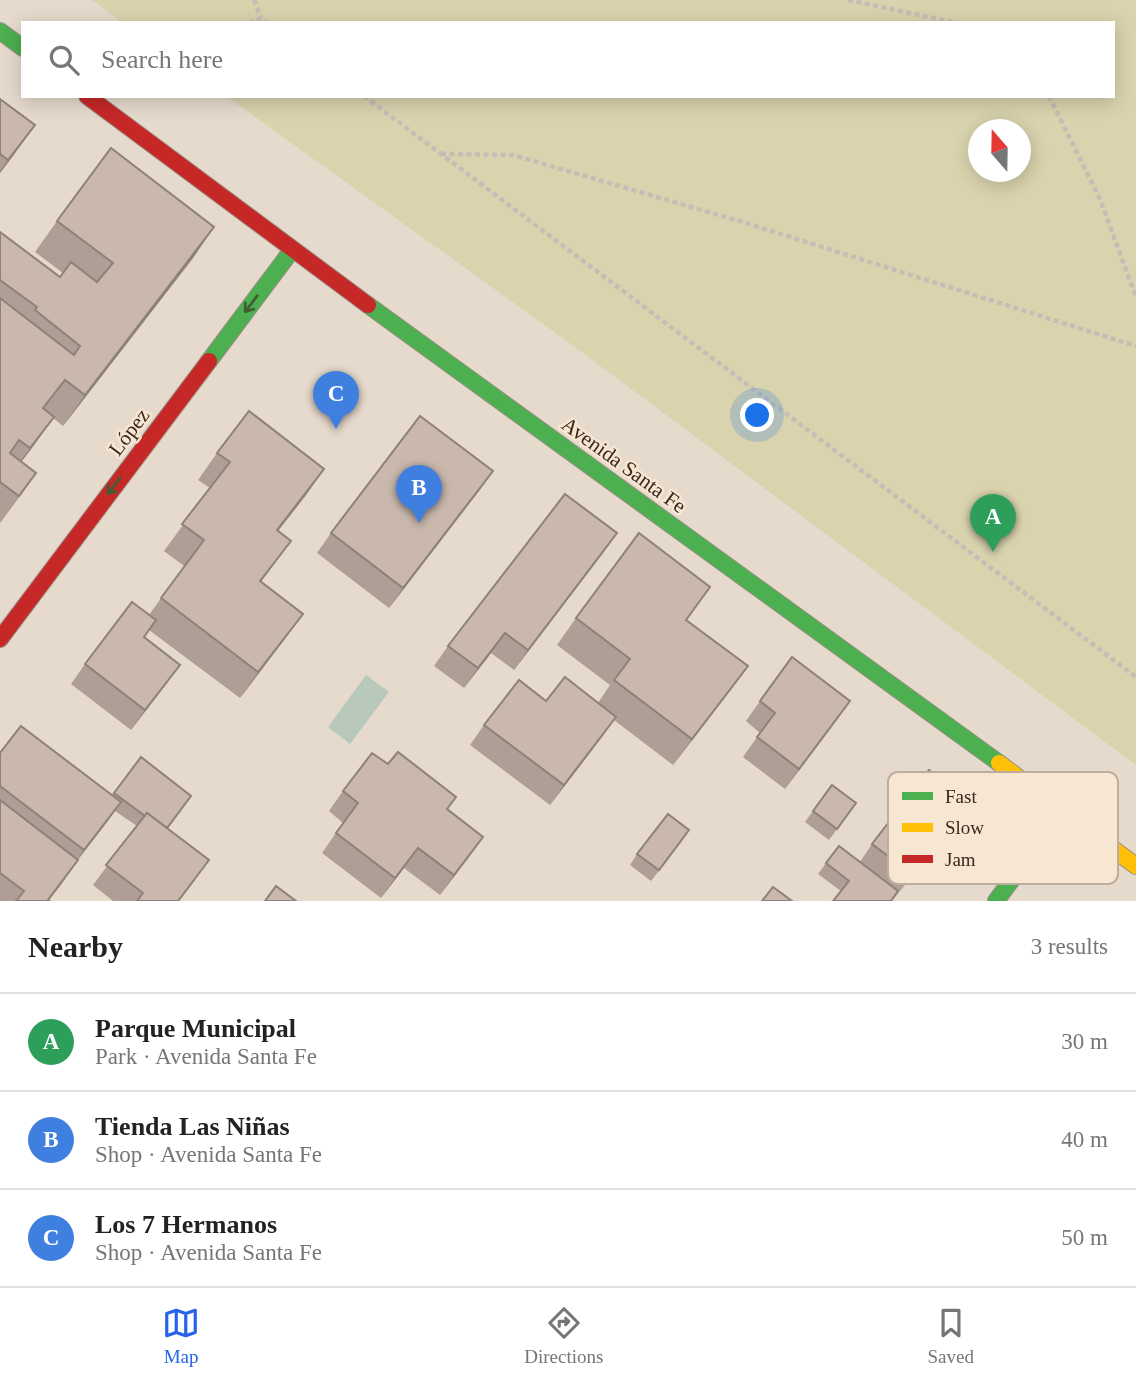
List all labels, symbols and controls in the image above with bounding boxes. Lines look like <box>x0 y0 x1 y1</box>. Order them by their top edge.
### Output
search box <box>21 21 1115 98</box>
icon: search <box>45 41 83 79</box>
text: Search here <box>101 45 223 74</box>
north arrow <box>968 119 1031 182</box>
one-way arrow <box>243 294 258 313</box>
pin: C <box>313 371 359 429</box>
your location <box>740 398 774 432</box>
street label: López <box>104 404 154 460</box>
street label: Avenida Santa Fe <box>557 412 691 518</box>
pin: B <box>396 465 442 523</box>
one-way arrow <box>107 476 122 495</box>
pin: A <box>970 494 1016 552</box>
legend <box>888 772 1118 884</box>
text: Fast <box>945 786 977 807</box>
text: Slow <box>945 817 984 838</box>
text: Jam <box>945 849 976 870</box>
text: Nearby <box>28 930 123 963</box>
text: 3 results <box>1031 934 1108 959</box>
text: Parque Municipal <box>95 1014 296 1043</box>
text: A <box>43 1029 59 1054</box>
text: 30 m <box>1061 1029 1108 1054</box>
text: Park · Avenida Santa Fe <box>95 1044 317 1069</box>
text: Tienda Las Niñas <box>95 1112 290 1141</box>
text: B <box>43 1127 59 1152</box>
text: 40 m <box>1061 1127 1108 1152</box>
text: Shop · Avenida Santa Fe <box>95 1142 322 1167</box>
text: Los 7 Hermanos <box>95 1210 277 1239</box>
text: C <box>43 1225 59 1250</box>
text: 50 m <box>1061 1225 1108 1250</box>
text: Shop · Avenida Santa Fe <box>95 1240 322 1265</box>
tab: Map <box>162 1304 200 1368</box>
tab: Directions <box>524 1304 603 1368</box>
tab: Saved <box>927 1304 974 1368</box>

